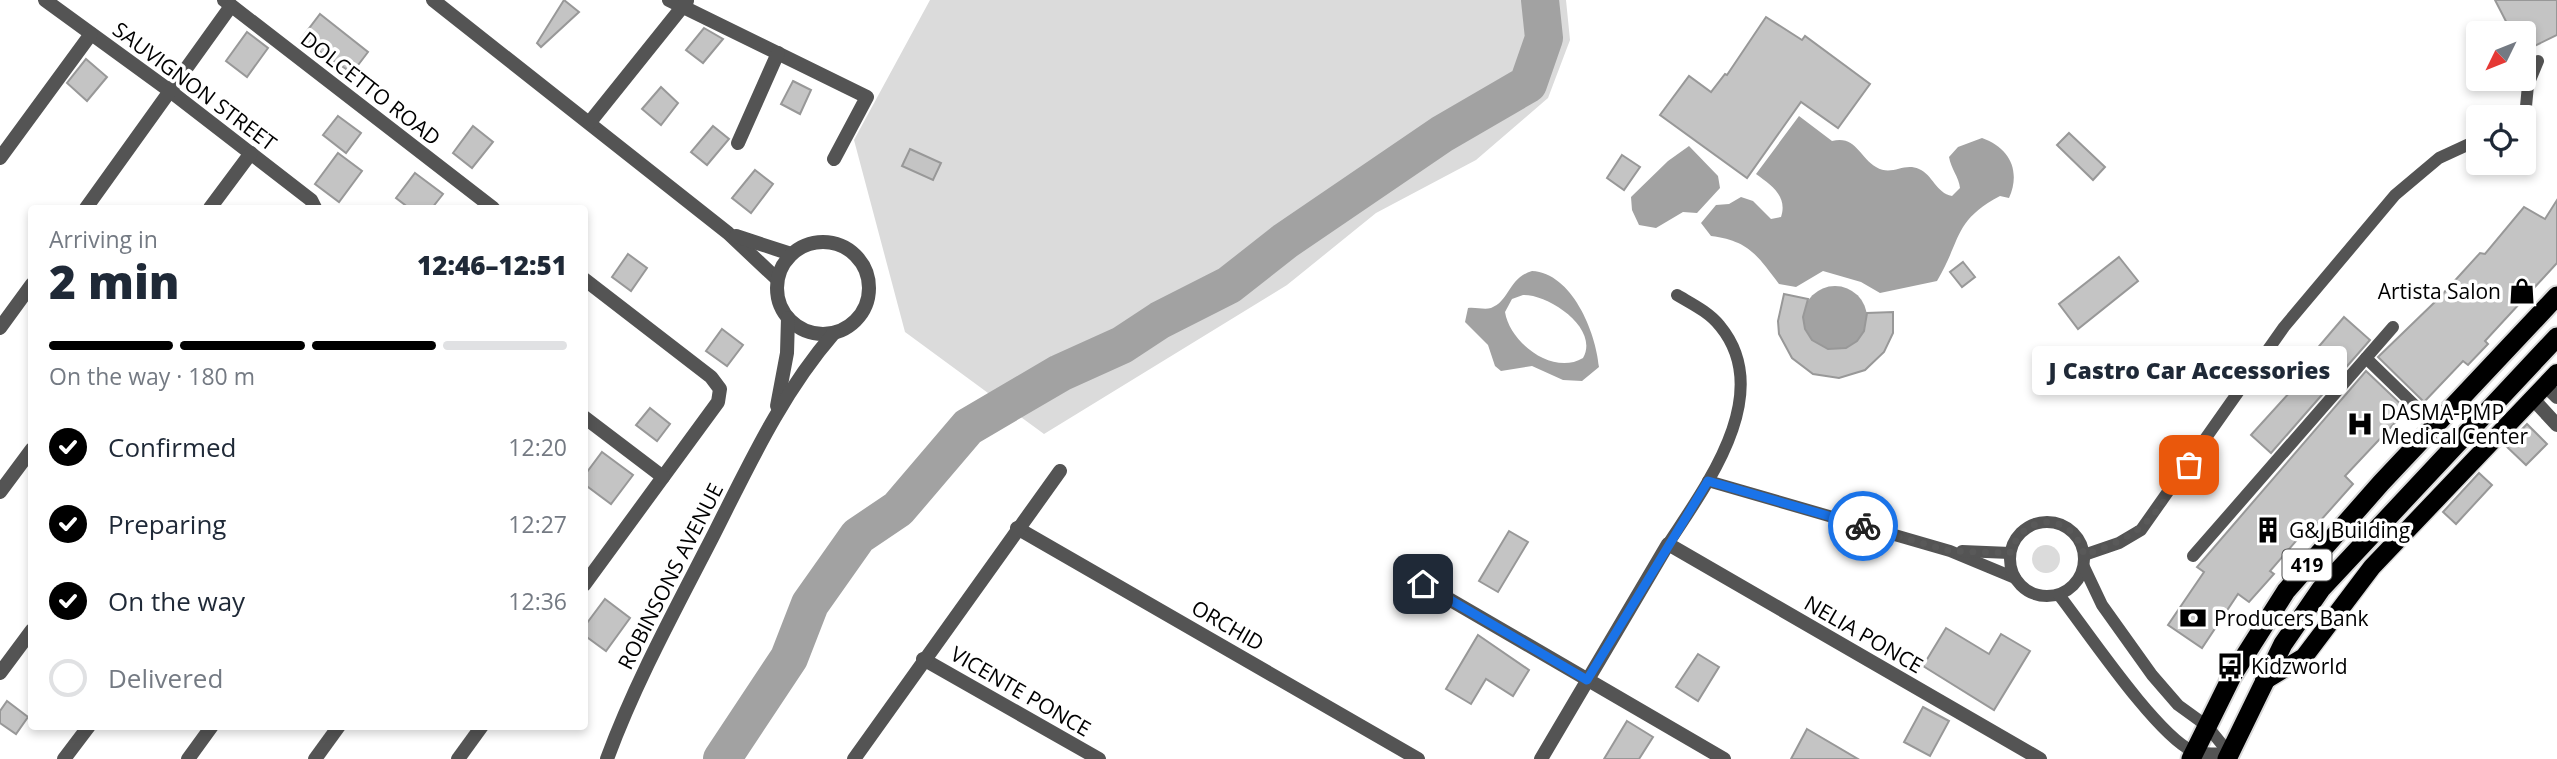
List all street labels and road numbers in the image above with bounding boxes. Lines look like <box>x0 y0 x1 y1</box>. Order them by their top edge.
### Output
street label: SAUVIGNON STREET <box>107 15 283 157</box>
street label: DOLCETTO ROAD <box>295 25 447 151</box>
street label: ROBINSONS AVENUE <box>611 478 729 674</box>
road number: 419 <box>2282 550 2332 580</box>
street label: NELIA PONCE <box>1800 589 1928 679</box>
street label: ORCHID <box>1187 593 1269 657</box>
street label: VICENTE PONCE <box>946 640 1096 742</box>

